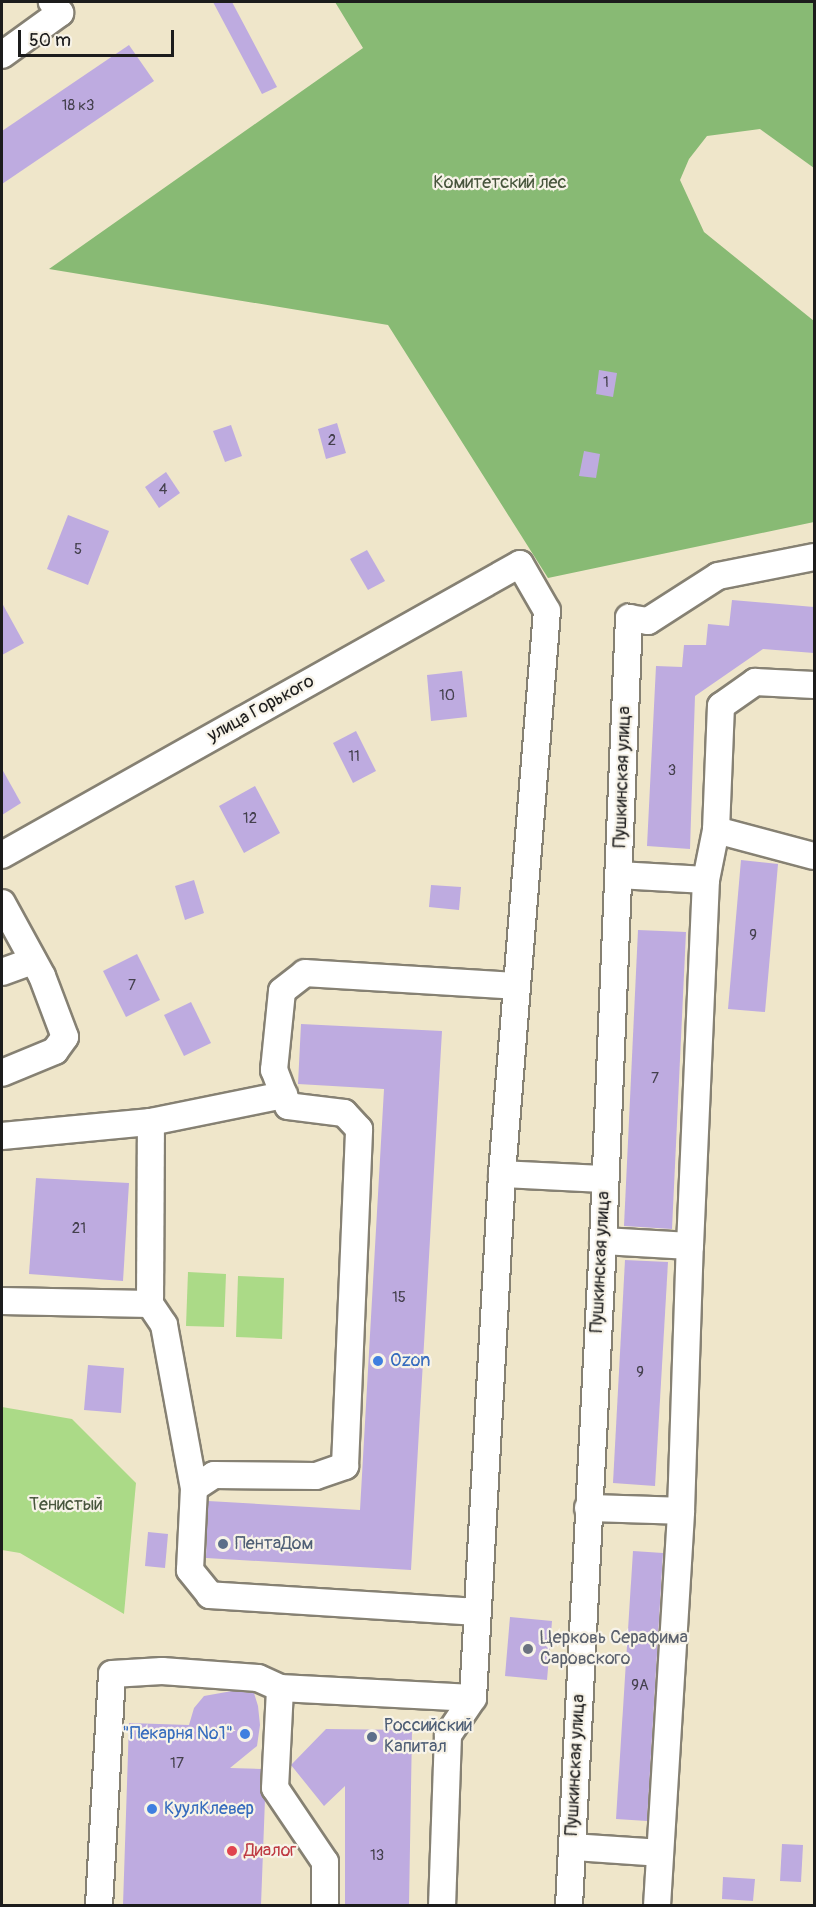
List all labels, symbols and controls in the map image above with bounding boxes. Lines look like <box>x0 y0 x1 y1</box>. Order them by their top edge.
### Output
scale bar <box>21 18 177 56</box>
text: 50 m <box>29 29 71 52</box>
house number: 18 к3 <box>62 97 94 115</box>
park label: Комитетский лес <box>433 172 567 194</box>
house number: 1 <box>603 374 609 392</box>
house number: 2 <box>328 432 336 450</box>
house number: 4 <box>159 481 167 499</box>
house number: 5 <box>74 541 82 559</box>
street label: улица Горького <box>204 671 318 747</box>
house number: 10 <box>439 687 455 705</box>
street label: Пушкинская улица <box>610 706 636 848</box>
house number: 11 <box>348 748 360 766</box>
house number: 3 <box>668 762 676 780</box>
house number: 12 <box>243 810 257 828</box>
house number: 9 <box>749 927 757 945</box>
house number: 7 <box>128 977 136 995</box>
house number: 7 <box>651 1070 659 1088</box>
street label: Пушкинская улица <box>587 1191 615 1333</box>
house number: 21 <box>72 1220 86 1238</box>
house number: 15 <box>392 1289 406 1307</box>
place label: Ozon <box>390 1350 430 1372</box>
marker: Ozon <box>371 1354 385 1368</box>
house number: 9 <box>636 1364 644 1382</box>
park label: Тенистый <box>29 1494 103 1516</box>
place label: ПентаДом <box>235 1533 313 1555</box>
marker: ПентаДом <box>216 1537 230 1551</box>
place label: Церковь Серафима Саровского <box>540 1628 688 1670</box>
marker: Церковь Серафима Саровского <box>521 1642 535 1656</box>
house number: 9А <box>631 1677 649 1695</box>
street label: Пушкинская улица <box>562 1694 590 1836</box>
place label: Российский Капитал <box>384 1716 473 1758</box>
place label: "Пекарня №1" <box>122 1723 233 1745</box>
marker: "Пекарня №1" <box>238 1727 252 1741</box>
marker: Российский Капитал <box>365 1730 379 1744</box>
house number: 17 <box>170 1755 184 1773</box>
place label: КуулКлевер <box>164 1798 254 1820</box>
marker: КуулКлевер <box>145 1802 159 1816</box>
place label: Диалог <box>244 1840 296 1862</box>
marker: Диалог <box>225 1844 239 1858</box>
house number: 13 <box>370 1847 384 1865</box>

